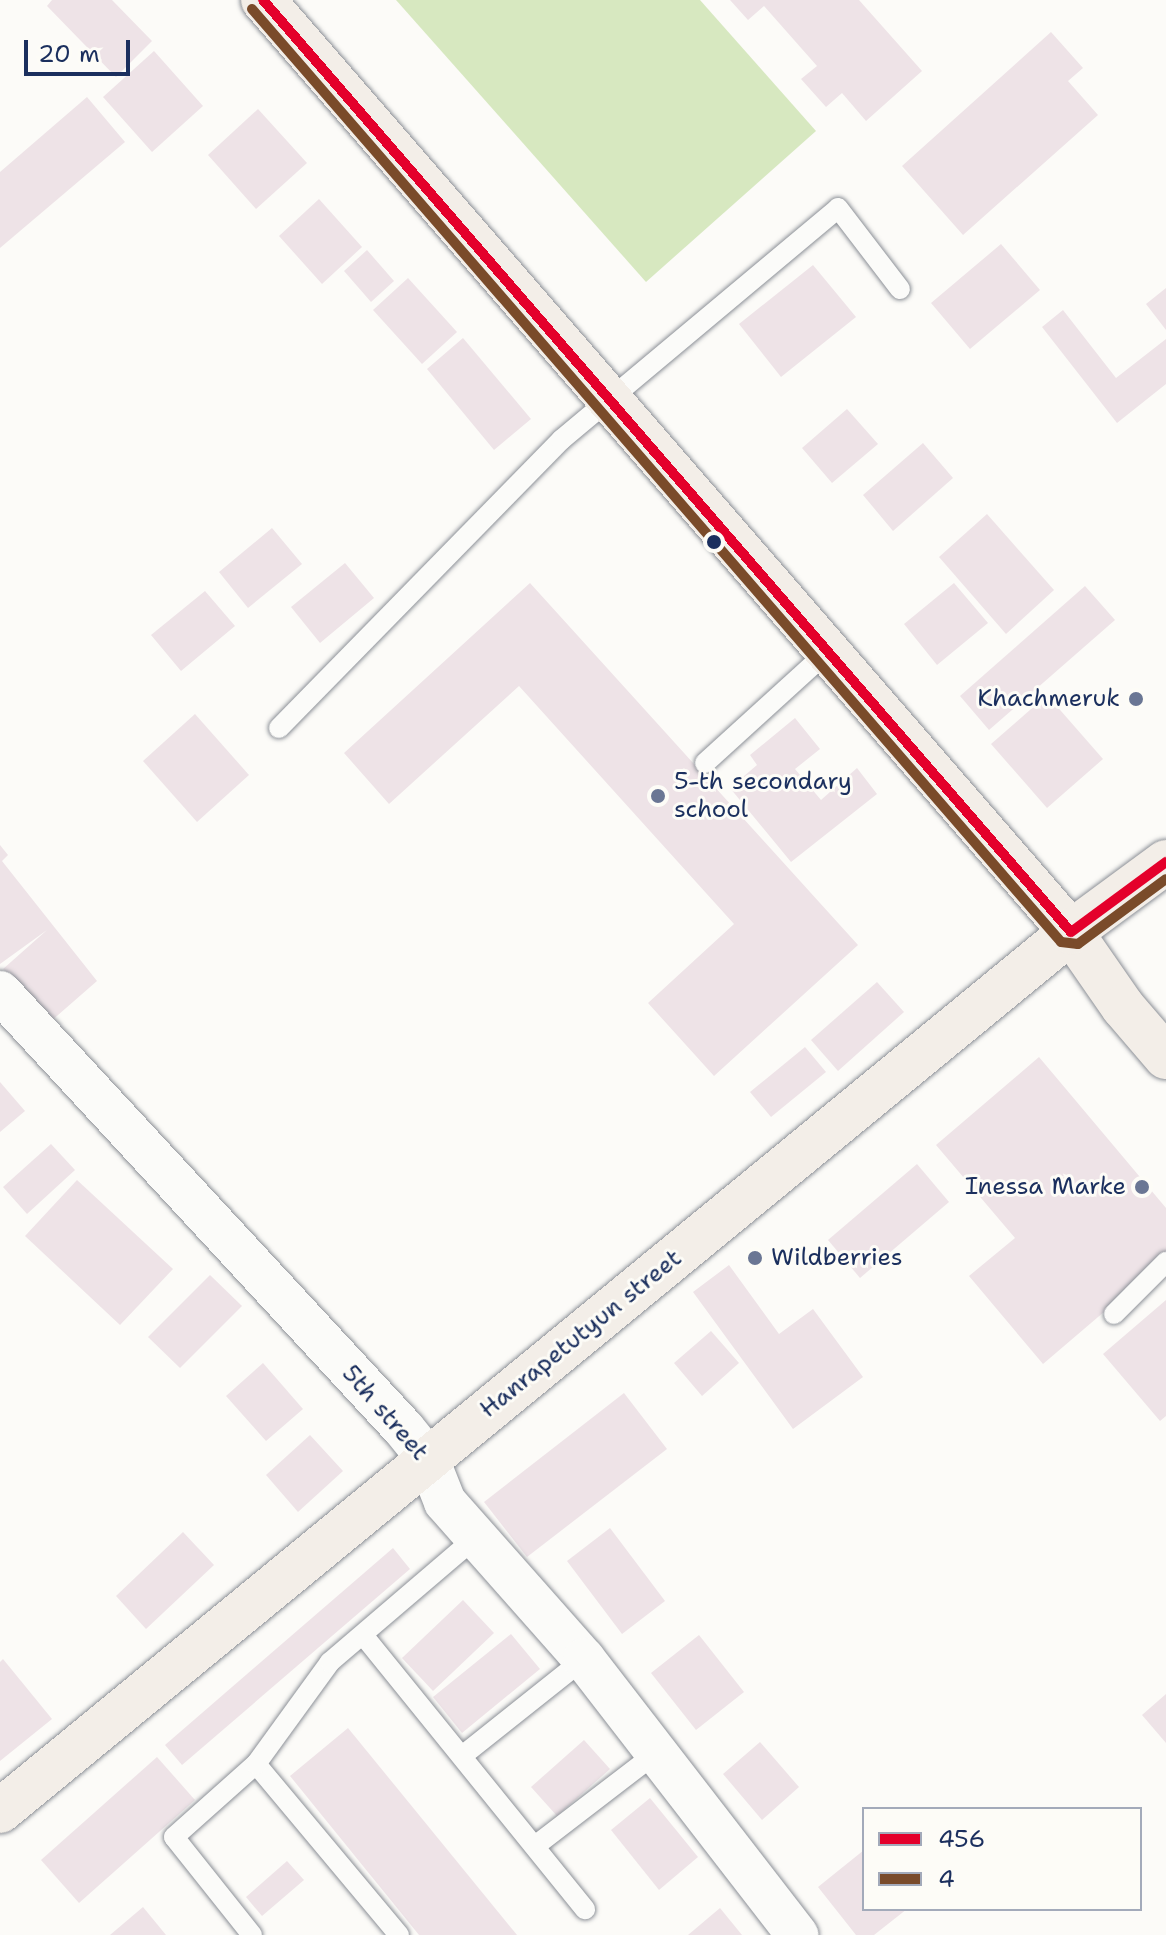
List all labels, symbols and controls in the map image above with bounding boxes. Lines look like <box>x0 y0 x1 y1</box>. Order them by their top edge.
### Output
scale bar <box>28 24 134 74</box>
text: 20 m <box>38 38 100 70</box>
unlabelled marker <box>706 534 722 550</box>
place label: Khachmeruk <box>977 685 1120 713</box>
marker: Khachmeruk <box>1127 690 1145 708</box>
place label: 5-th secondary school <box>674 768 852 824</box>
marker: 5-th secondary school <box>649 787 667 805</box>
place label: Inessa Marke <box>965 1173 1126 1201</box>
marker: Inessa Marke <box>1133 1178 1151 1196</box>
street label: Hanrapetutyun street <box>474 1244 688 1424</box>
place label: Wildberries <box>771 1244 903 1272</box>
marker: Wildberries <box>746 1249 764 1267</box>
street label: 5th street <box>336 1359 434 1467</box>
legend <box>862 1807 1142 1911</box>
text: 456 <box>938 1823 985 1855</box>
text: 4 <box>938 1863 955 1895</box>

